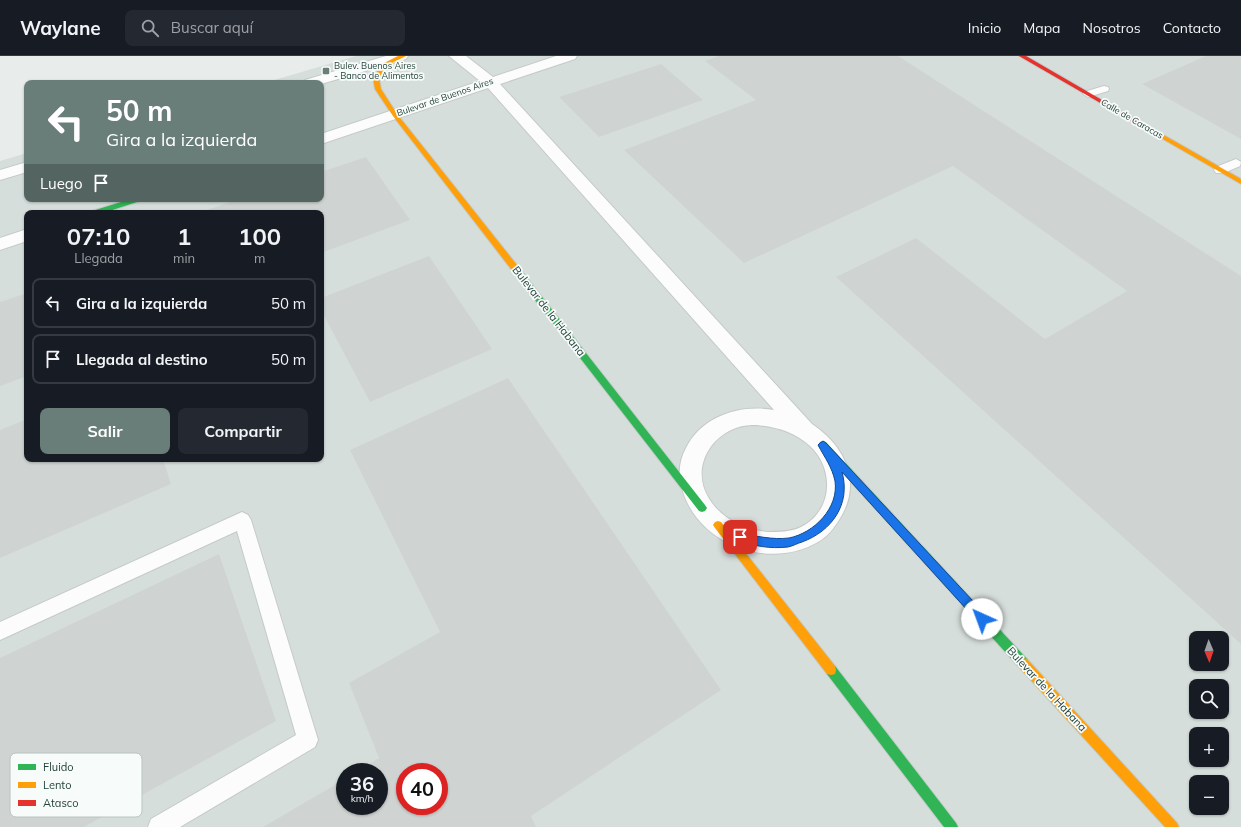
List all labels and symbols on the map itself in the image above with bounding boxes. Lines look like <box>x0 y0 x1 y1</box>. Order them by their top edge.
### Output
place label: Bulev. Buenos Aires - Banco de Alimentos <box>334 60 423 81</box>
marker: Bulev. Buenos Aires - Banco de Alimentos <box>321 66 331 76</box>
street label: Bulevar de Buenos Aires <box>395 75 495 118</box>
street label: Calle de Caracas <box>1099 96 1165 141</box>
street label: Bulevar de la Habana <box>510 263 588 359</box>
pin <box>723 520 757 554</box>
position arrow <box>961 598 1003 640</box>
north arrow <box>1189 631 1229 671</box>
street label: Bulevar de la Habana <box>1004 644 1090 734</box>
legend <box>10 753 142 817</box>
text: Fluido <box>43 760 74 774</box>
speed limit sign: 40 <box>396 763 448 815</box>
text: Lento <box>43 778 71 792</box>
text: Atasco <box>43 796 78 810</box>

